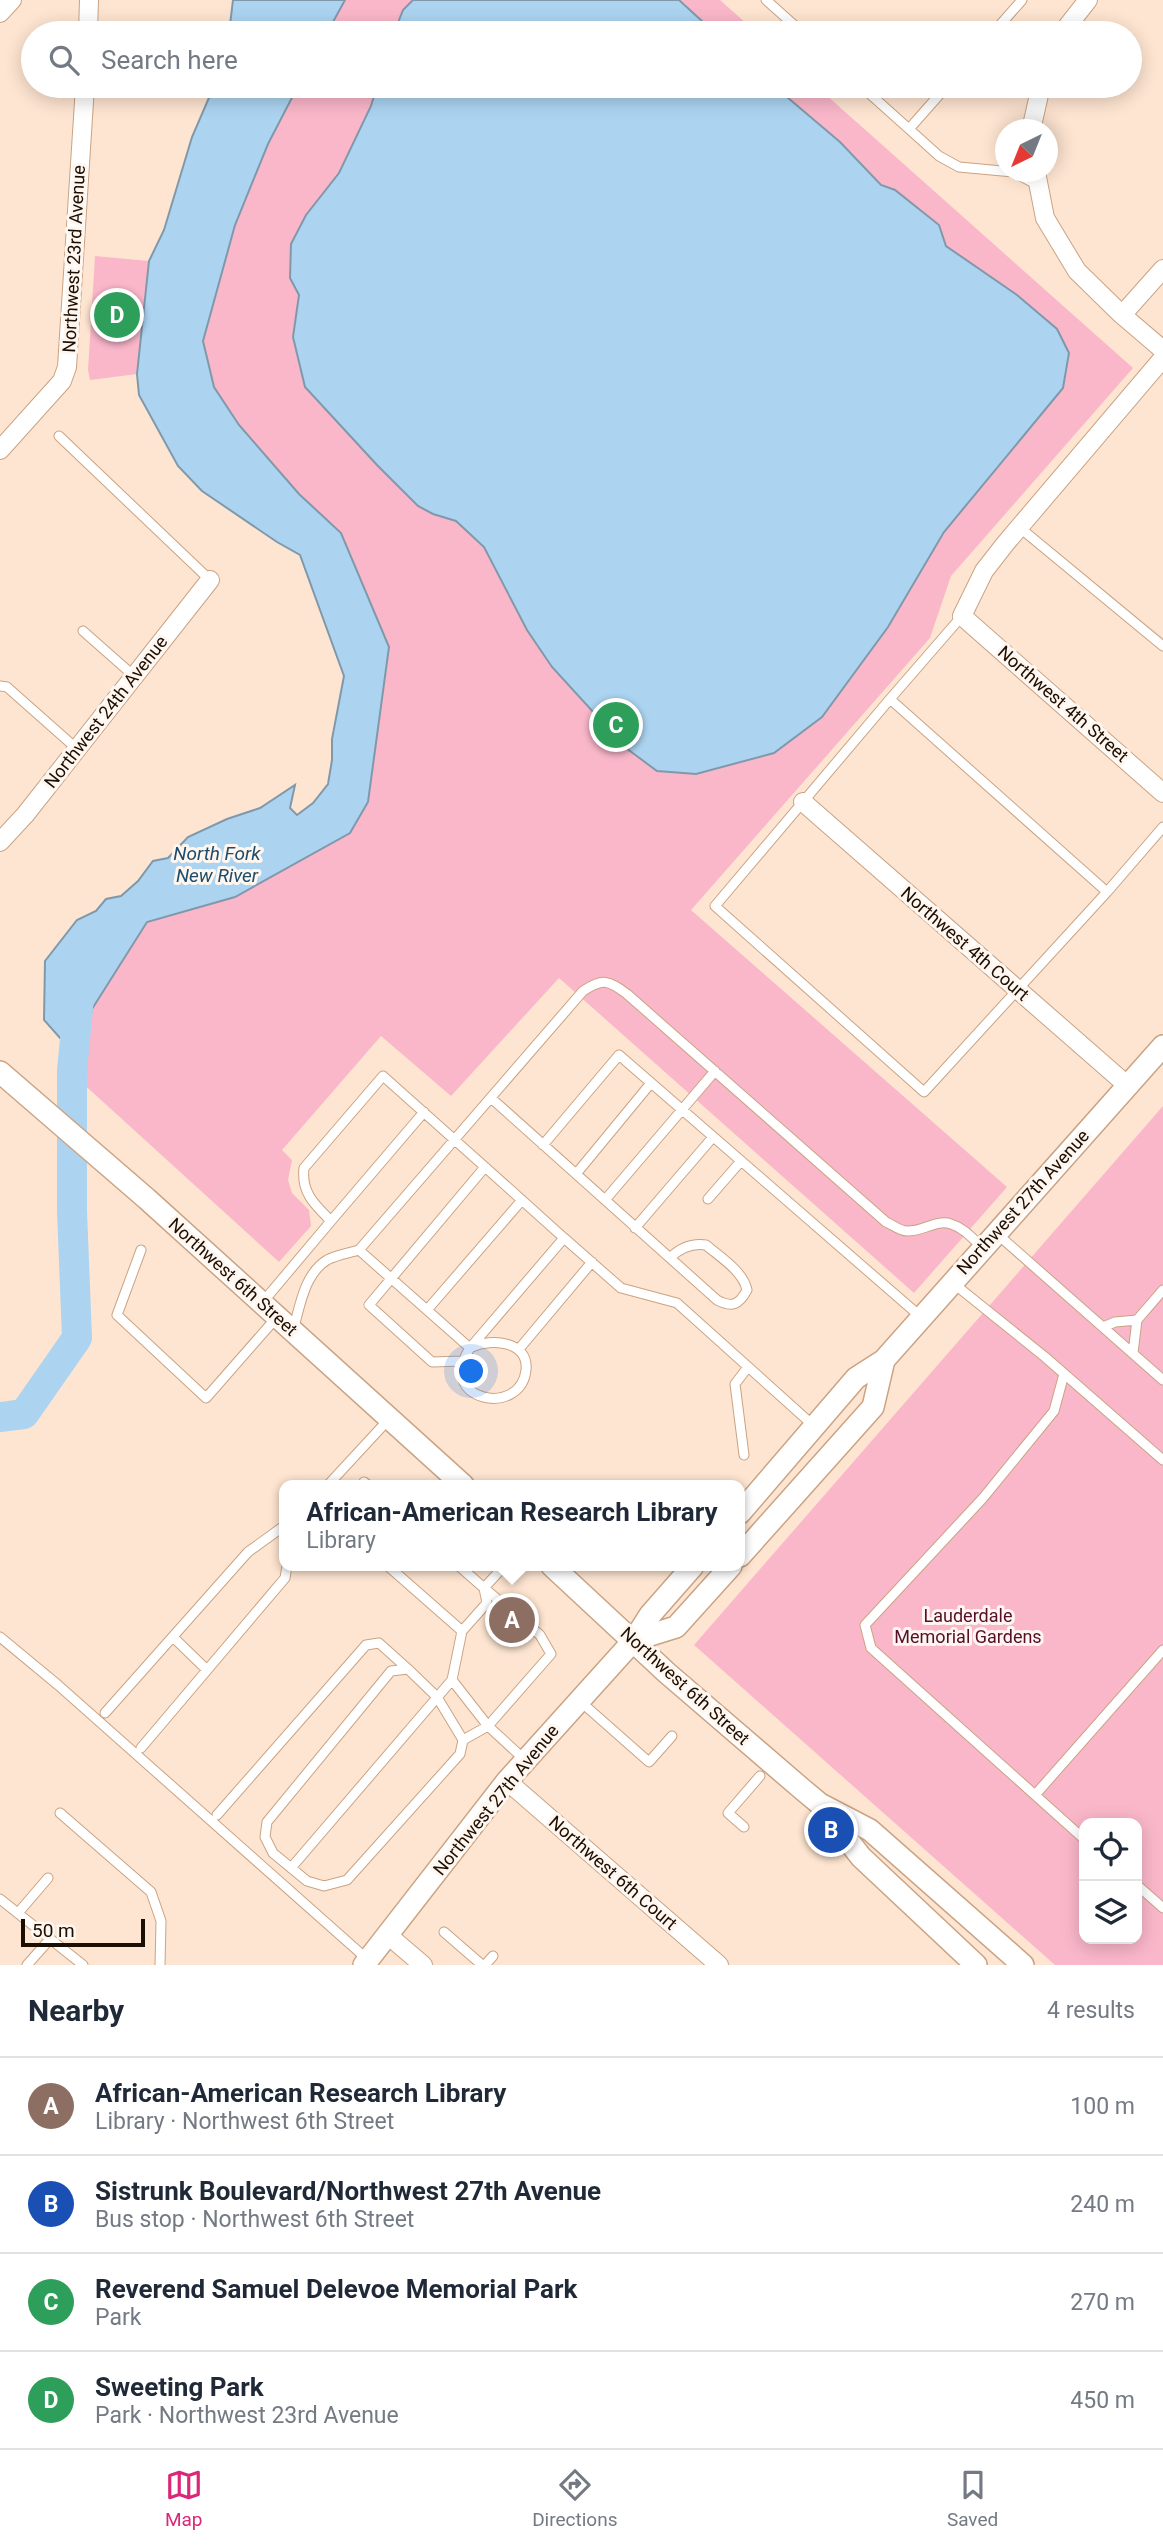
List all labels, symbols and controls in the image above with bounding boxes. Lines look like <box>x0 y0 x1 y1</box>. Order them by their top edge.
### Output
search box <box>21 21 1142 98</box>
icon: search <box>45 41 83 79</box>
text: Search here <box>101 45 238 75</box>
north arrow <box>995 119 1058 182</box>
street label: Northwest 23rd Avenue <box>58 165 89 353</box>
pin: D <box>94 289 140 341</box>
street label: Northwest 24th Avenue <box>40 631 172 792</box>
street label: Northwest 4th Street <box>994 641 1133 766</box>
pin: C <box>593 699 639 751</box>
water label: North Fork New River <box>173 842 261 887</box>
street label: Northwest 4th Court <box>897 882 1034 1005</box>
street label: Northwest 27th Avenue <box>952 1125 1093 1278</box>
street label: Northwest 6th Street <box>165 1213 302 1340</box>
your location <box>454 1354 488 1388</box>
popup <box>279 1480 745 1571</box>
text: African-American Research Library <box>306 1497 718 1527</box>
text: Library <box>306 1527 376 1554</box>
pin: A <box>489 1594 535 1646</box>
park label: Lauderdale Memorial Gardens <box>894 1605 1042 1647</box>
street label: Northwest 6th Street <box>617 1622 754 1749</box>
street label: Northwest 27th Avenue <box>428 1720 563 1879</box>
pin: B <box>808 1804 854 1856</box>
street label: Northwest 6th Court <box>545 1811 682 1934</box>
map controls <box>1079 1818 1142 1944</box>
button: locate <box>1079 1818 1142 1881</box>
button: layers <box>1079 1881 1142 1944</box>
scale bar <box>21 1916 145 1948</box>
text: 50 m <box>32 1919 75 1942</box>
text: Nearby <box>28 1993 124 2028</box>
text: 4 results <box>1047 1997 1135 2024</box>
text: African-American Research Library <box>95 2078 506 2108</box>
text: A <box>43 2093 59 2120</box>
text: 100 m <box>1070 2093 1135 2120</box>
text: Library · Northwest 6th Street <box>95 2108 394 2135</box>
text: Sistrunk Boulevard/Northwest 27th Avenue <box>95 2176 601 2206</box>
text: B <box>44 2191 58 2218</box>
text: 240 m <box>1070 2191 1135 2218</box>
text: Bus stop · Northwest 6th Street <box>95 2206 414 2233</box>
text: Reverend Samuel Delevoe Memorial Park <box>95 2274 577 2304</box>
text: C <box>43 2289 59 2316</box>
text: 270 m <box>1070 2289 1135 2316</box>
text: Park <box>95 2304 141 2331</box>
text: Sweeting Park <box>95 2372 264 2402</box>
text: D <box>44 2387 58 2414</box>
text: 450 m <box>1070 2387 1135 2414</box>
text: Park · Northwest 23rd Avenue <box>95 2402 399 2429</box>
tab: Map <box>165 2466 203 2531</box>
tab: Directions <box>532 2466 617 2531</box>
tab: Saved <box>947 2466 998 2531</box>

